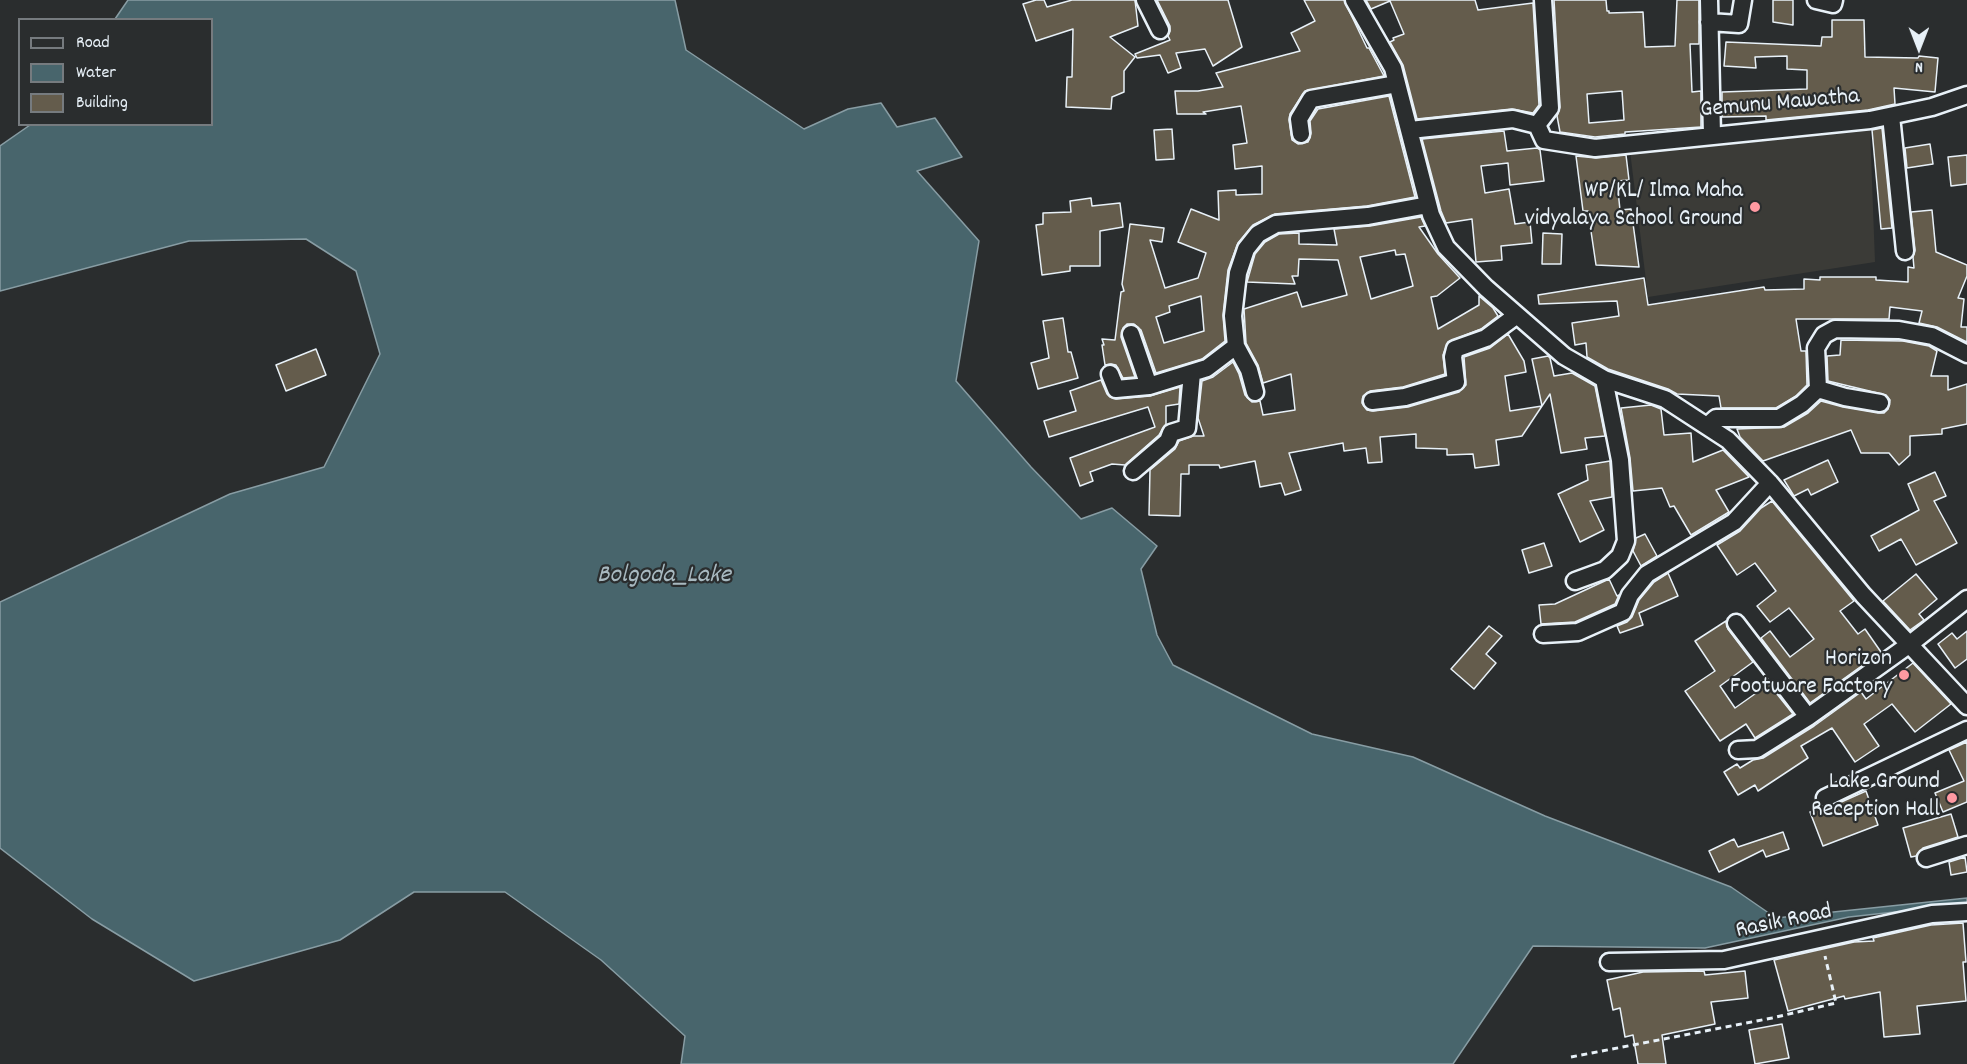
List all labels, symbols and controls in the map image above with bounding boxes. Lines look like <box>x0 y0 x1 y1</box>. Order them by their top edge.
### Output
legend <box>18 18 213 126</box>
north arrow <box>1889 18 1949 78</box>
text: Road <box>76 31 110 56</box>
text: N <box>1915 55 1923 78</box>
text: Water <box>76 61 116 86</box>
street label: Gemunu Mawatha <box>1699 84 1861 126</box>
text: Building <box>76 91 128 116</box>
place label: WP/KL/ Ilma Maha vidyalaya School Ground <box>1525 179 1743 235</box>
marker: WP/KL/ Ilma Maha vidyalaya School Ground <box>1748 200 1762 214</box>
water label: Bolgoda_Lake <box>597 561 731 593</box>
place label: Horizon Footware Factory <box>1730 647 1892 703</box>
marker: Horizon Footware Factory <box>1897 668 1911 682</box>
place label: Lake Ground Reception Hall <box>1811 770 1940 826</box>
marker: Lake Ground Reception Hall <box>1945 791 1959 805</box>
street label: Rasik Road <box>1733 899 1835 947</box>

